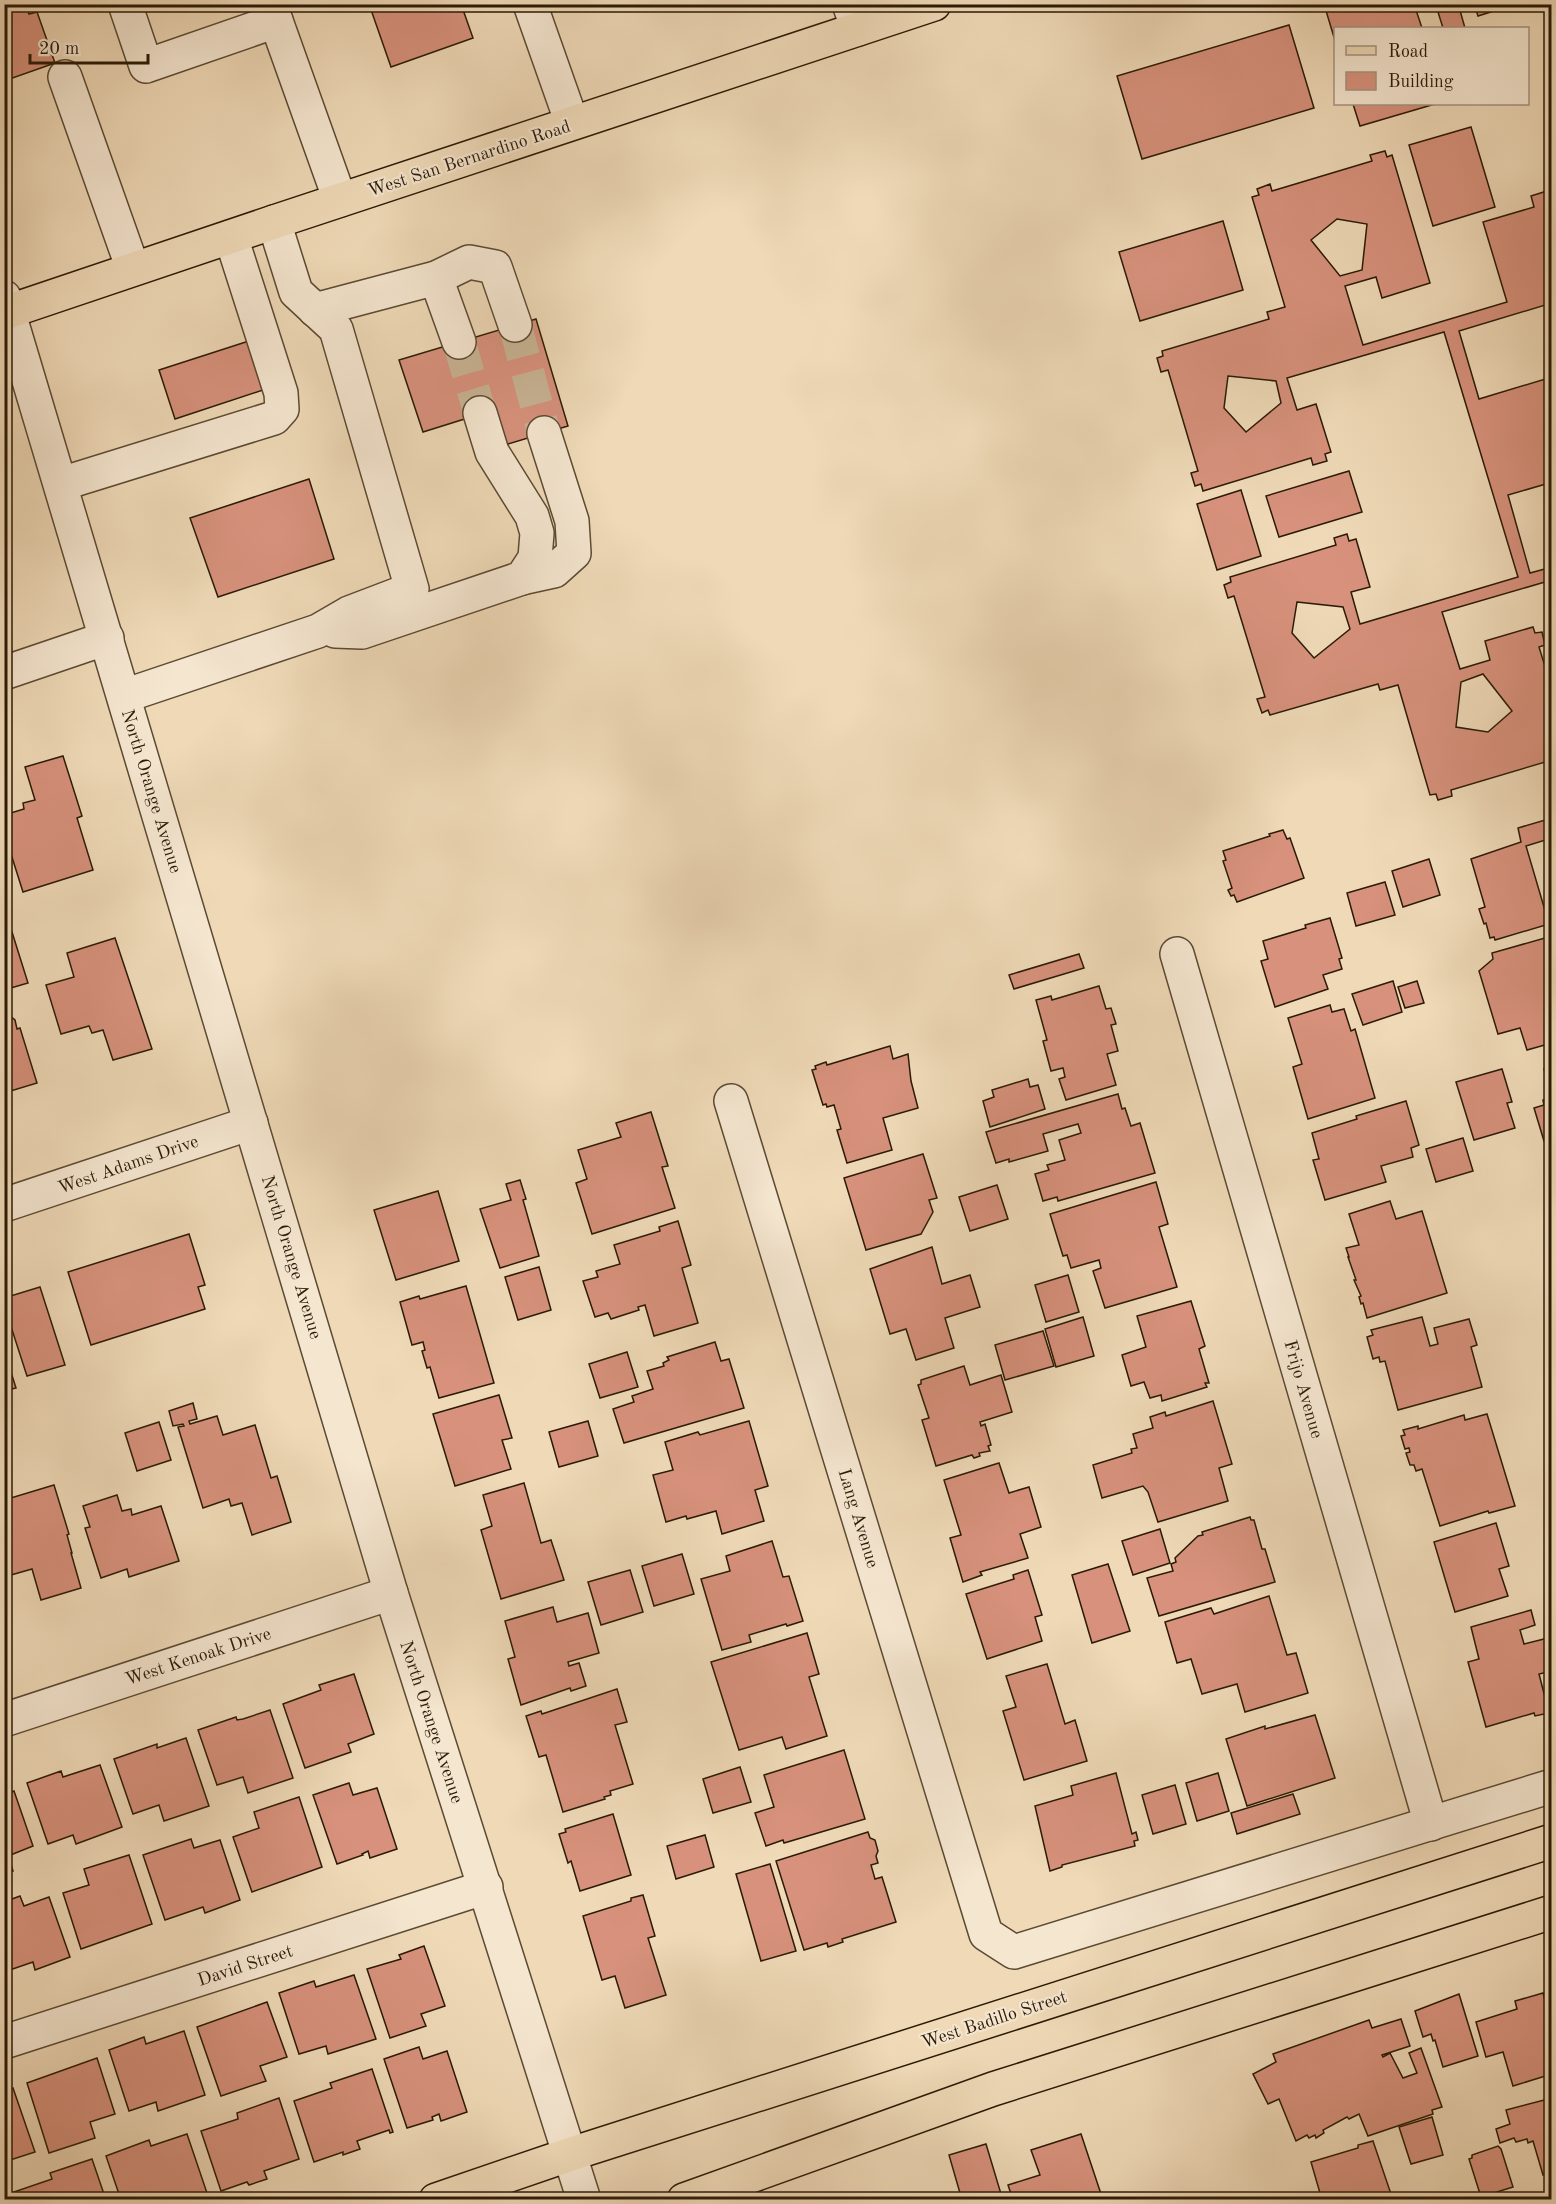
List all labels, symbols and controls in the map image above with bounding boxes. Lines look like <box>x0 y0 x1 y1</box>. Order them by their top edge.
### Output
scale bar <box>30 27 148 65</box>
legend <box>1334 27 1529 105</box>
text: 20 m <box>39 40 79 58</box>
text: Road <box>1388 43 1428 61</box>
text: Building <box>1388 73 1454 91</box>
street label: West San Bernardino Road <box>366 118 573 200</box>
street label: North Orange Avenue <box>118 707 185 875</box>
street label: West Adams Drive <box>56 1132 201 1197</box>
street label: North Orange Avenue <box>258 1173 325 1341</box>
street label: Frijo Avenue <box>1280 1338 1326 1440</box>
street label: Lang Avenue <box>834 1467 882 1570</box>
street label: West Kenoak Drive <box>123 1625 273 1689</box>
street label: North Orange Avenue <box>396 1639 466 1806</box>
street label: David Street <box>195 1942 295 1990</box>
street label: West Badillo Street <box>919 1988 1069 2052</box>

